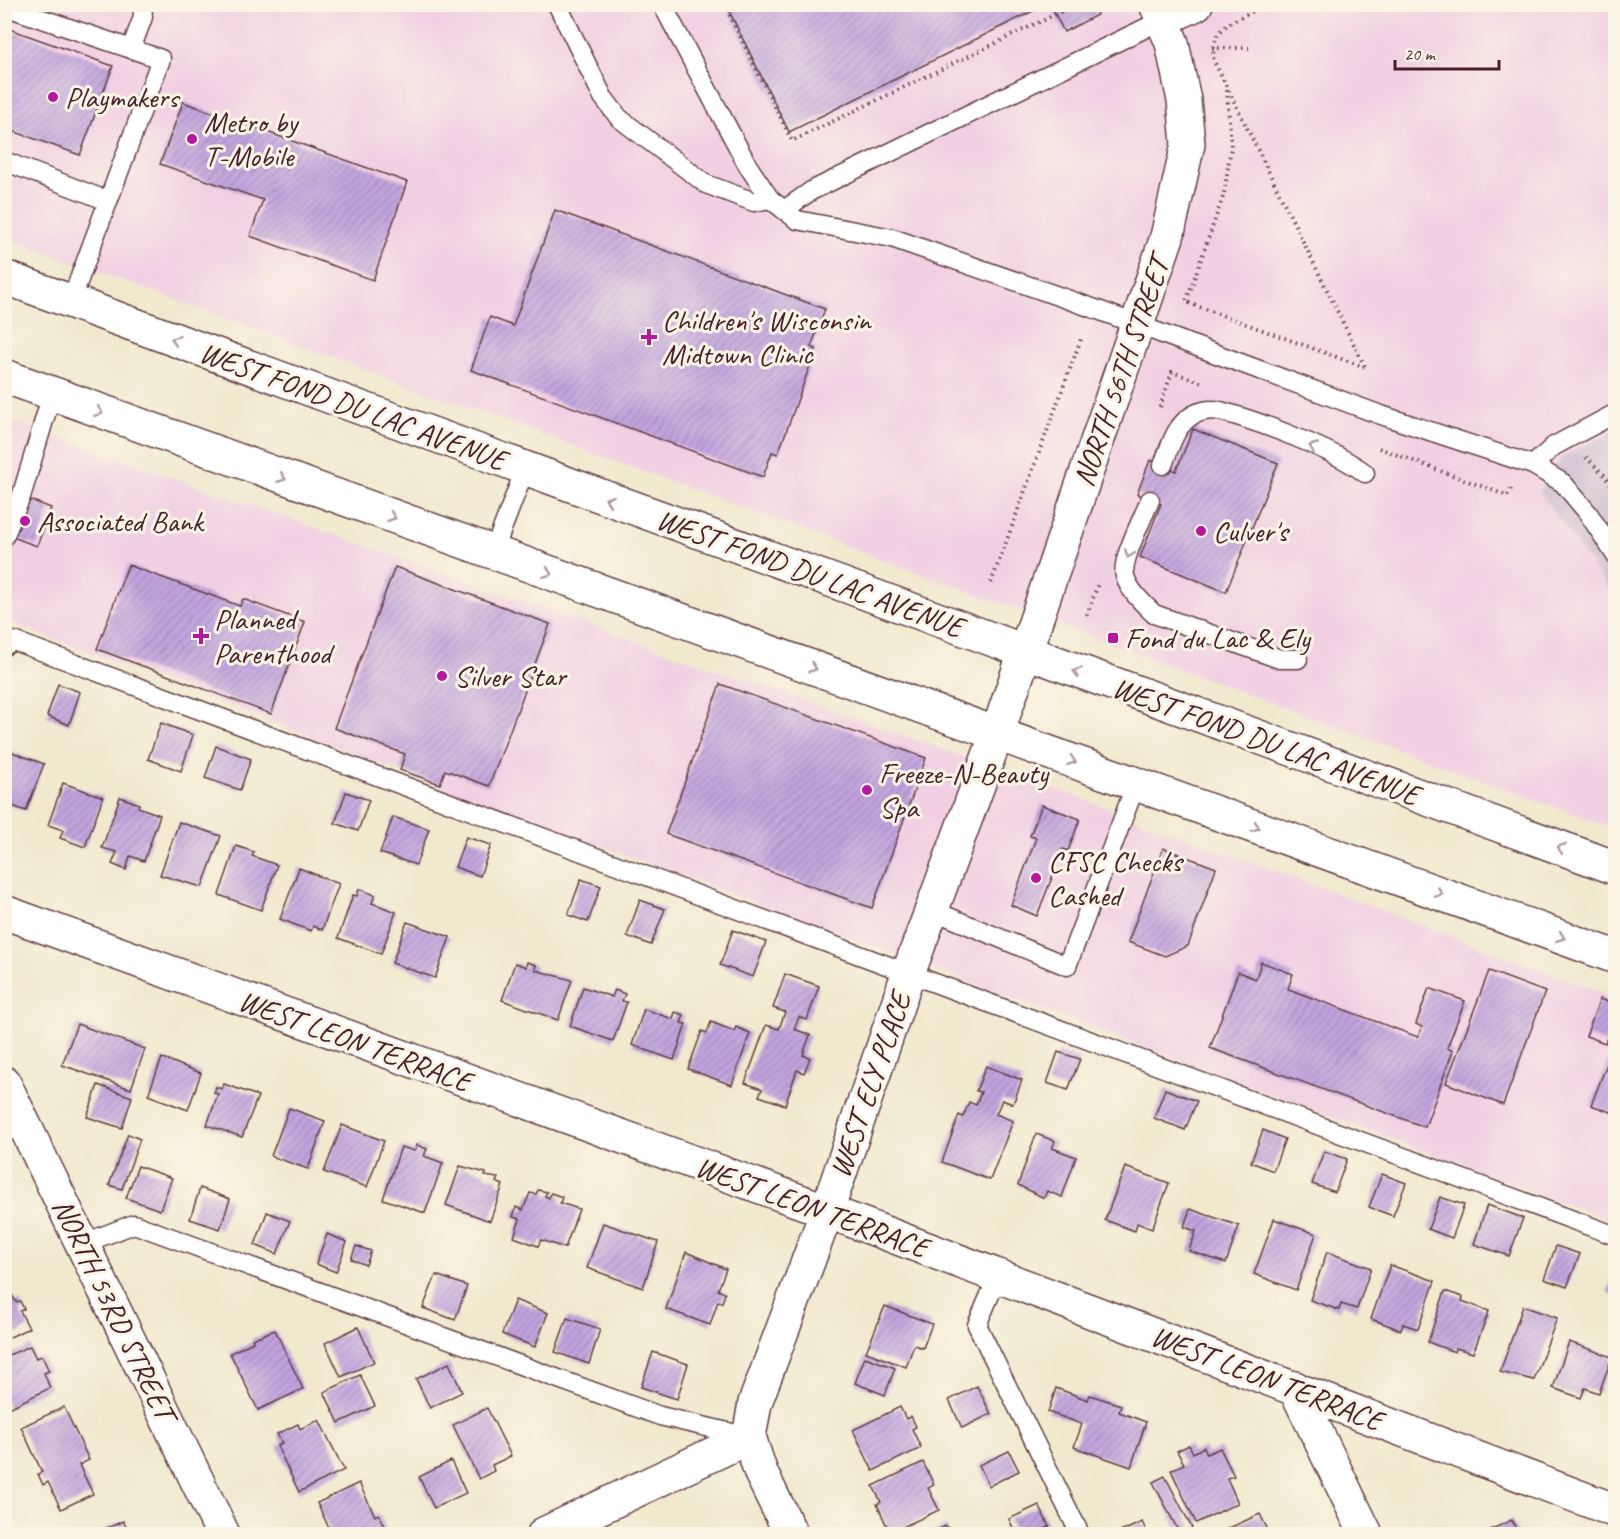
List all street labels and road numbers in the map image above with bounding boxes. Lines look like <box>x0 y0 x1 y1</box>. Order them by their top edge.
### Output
street label: NORTH 56TH STREET <box>1064 246 1180 491</box>
street label: WEST FOND DU LAC AVENUE <box>195 333 515 480</box>
street label: WEST FOND DU LAC AVENUE <box>652 500 972 647</box>
street label: WEST FOND DU LAC AVENUE <box>1108 668 1428 815</box>
street label: WEST LEON TERRACE <box>234 981 480 1102</box>
street label: WEST ELY PLACE <box>821 984 921 1182</box>
street label: WEST LEON TERRACE <box>691 1147 937 1268</box>
street label: NORTH 53RD STREET <box>44 1192 187 1433</box>
street label: WEST LEON TERRACE <box>1146 1316 1391 1441</box>

